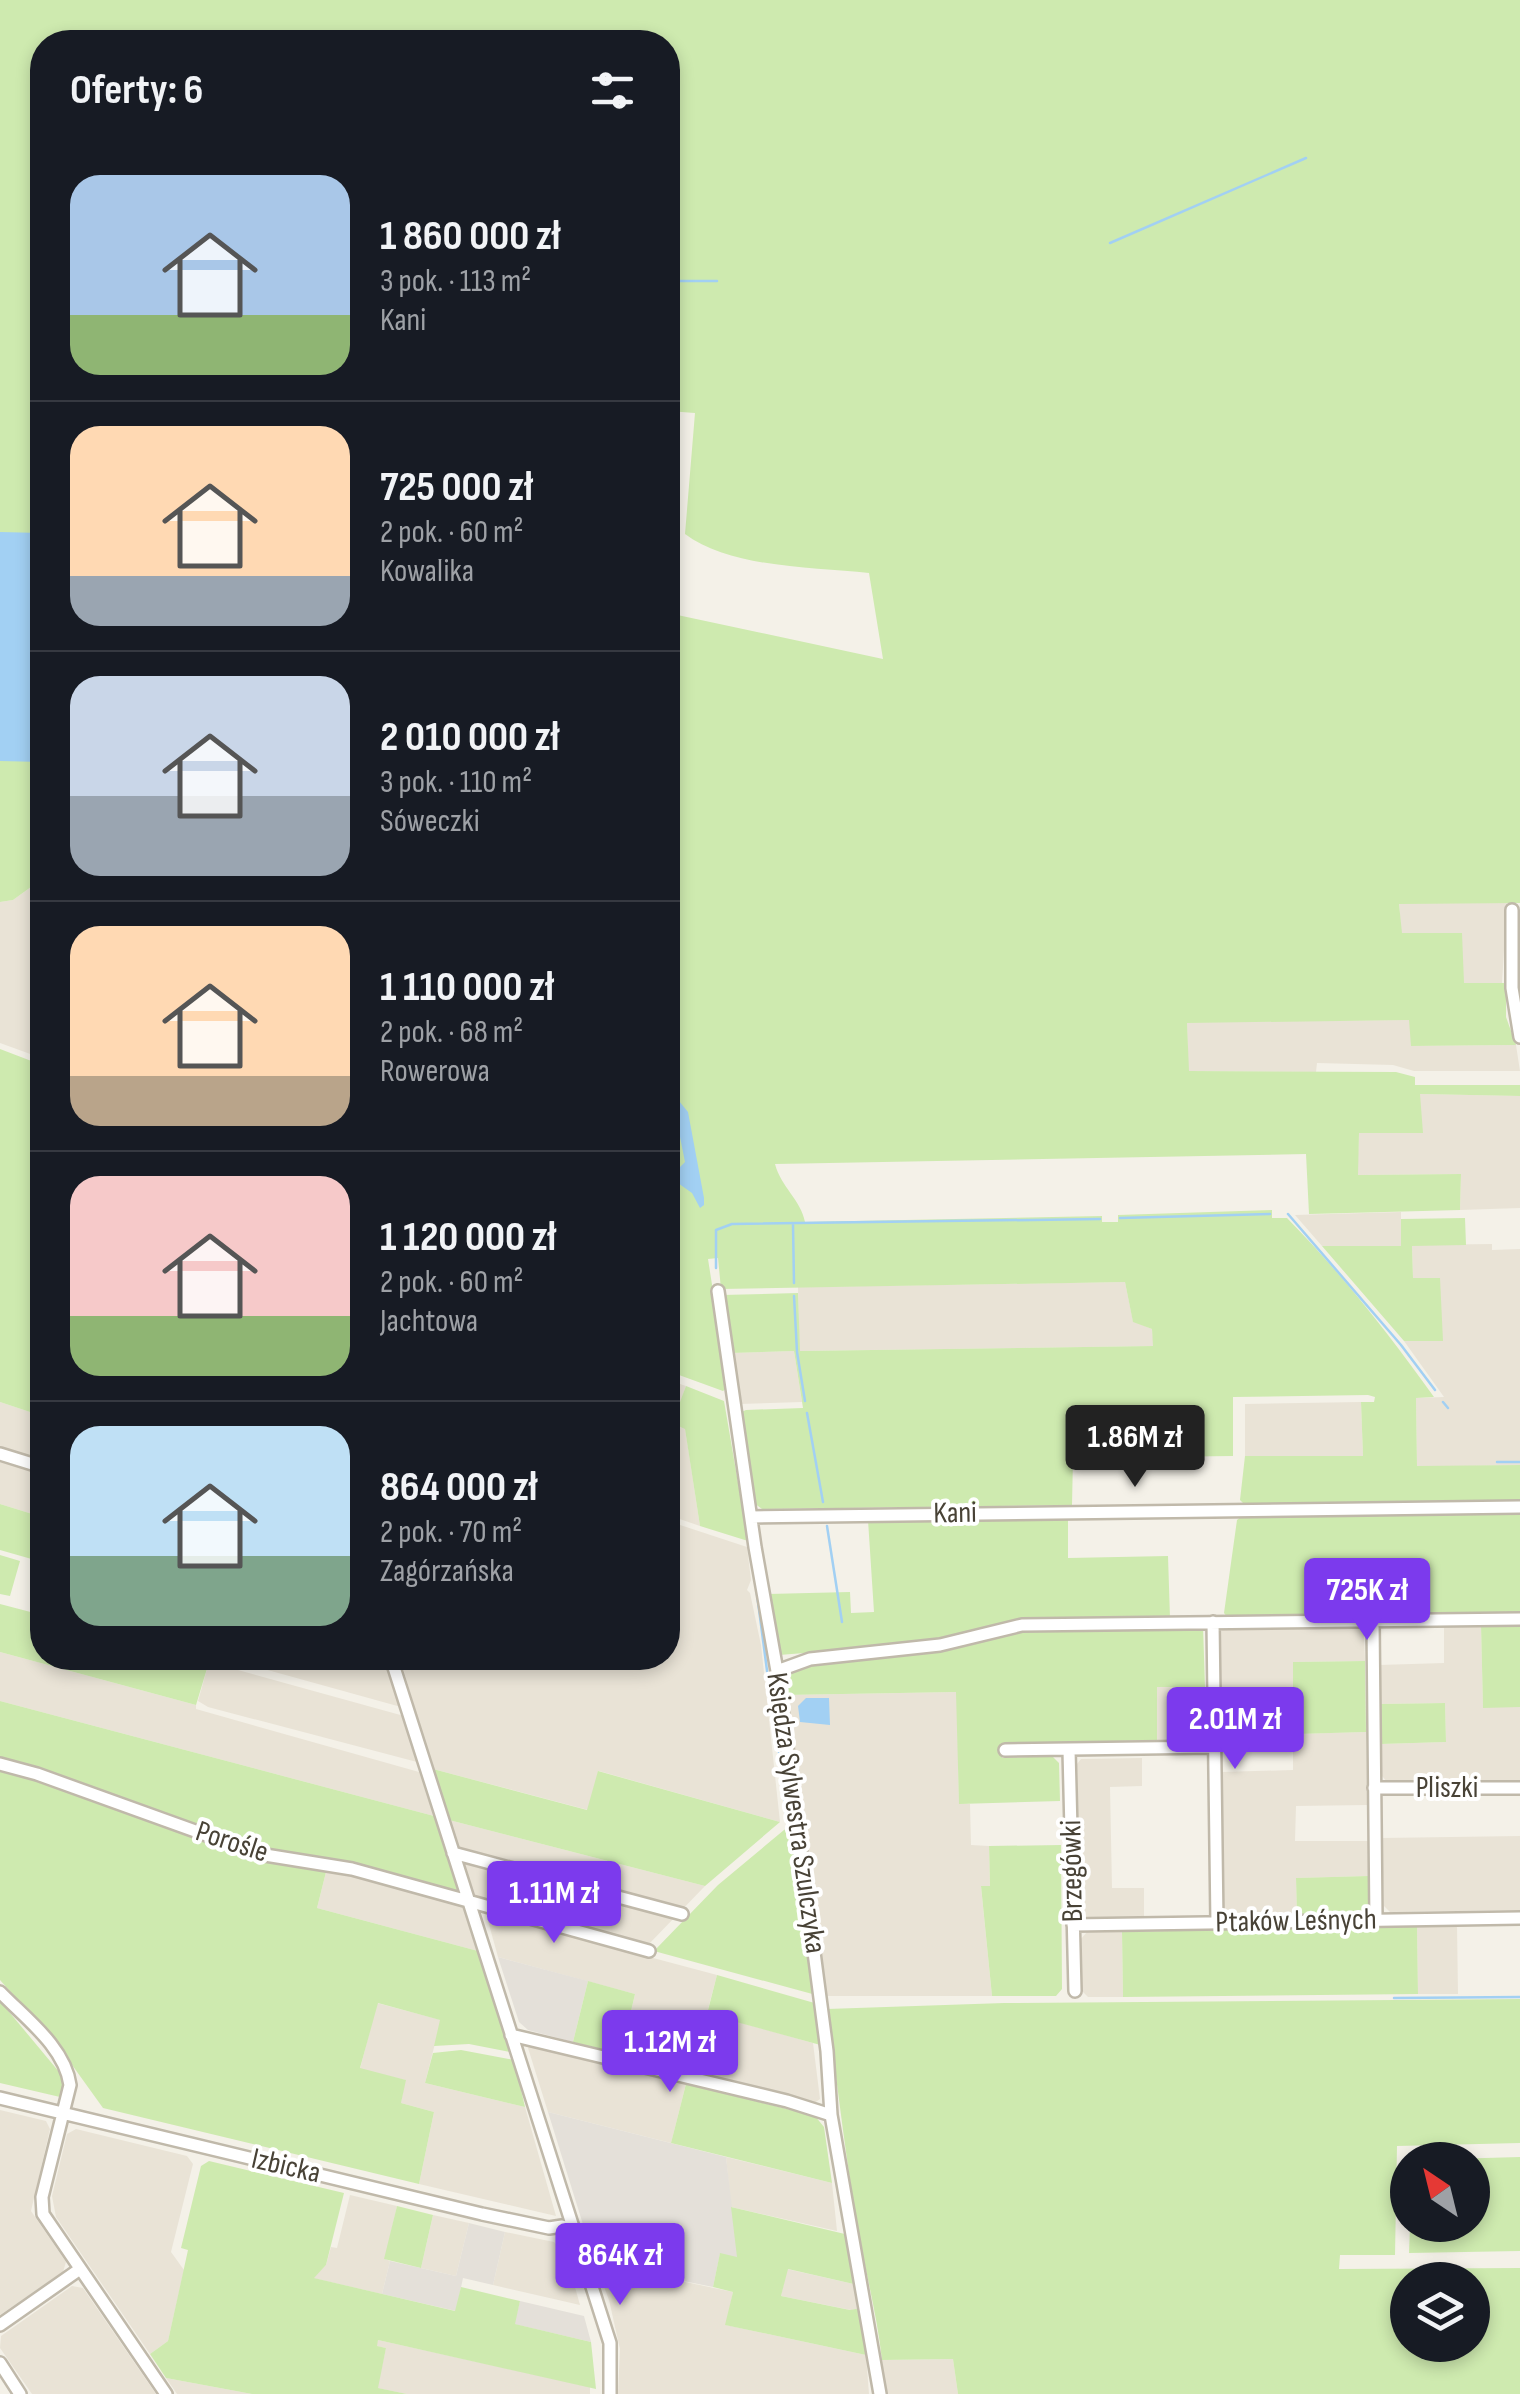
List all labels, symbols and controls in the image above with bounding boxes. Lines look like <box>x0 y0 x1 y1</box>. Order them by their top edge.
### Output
icon: filters <box>585 63 640 118</box>
text: Oferty: 6 <box>70 65 203 116</box>
text: 1 860 000 zł <box>380 211 561 262</box>
icon: home <box>150 215 270 335</box>
text: 3 pok. · 113 m² <box>380 262 531 301</box>
text: Kani <box>380 301 426 340</box>
text: 725 000 zł <box>380 462 533 513</box>
icon: home <box>150 466 270 586</box>
text: 2 pok. · 60 m² <box>380 513 524 552</box>
text: Kowalika <box>380 552 474 591</box>
text: 2 010 000 zł <box>380 712 559 763</box>
icon: home <box>150 716 270 836</box>
text: 3 pok. · 110 m² <box>380 763 532 802</box>
text: Sóweczki <box>380 802 480 841</box>
text: 1 110 000 zł <box>380 962 554 1013</box>
icon: home <box>150 966 270 1086</box>
text: 2 pok. · 68 m² <box>380 1013 523 1052</box>
text: Rowerowa <box>380 1052 490 1091</box>
text: 1 120 000 zł <box>380 1212 556 1263</box>
icon: home <box>150 1216 270 1336</box>
text: 2 pok. · 60 m² <box>380 1263 524 1302</box>
text: Jachtowa <box>380 1302 478 1341</box>
pin: 1.86M zł <box>1032 1405 1238 1490</box>
text: 1.86M zł <box>1088 1418 1182 1457</box>
text: 864 000 zł <box>380 1462 537 1513</box>
icon: home <box>150 1466 270 1586</box>
street label: Kani <box>933 1495 977 1531</box>
text: 2 pok. · 70 m² <box>380 1513 522 1552</box>
text: Zagórzańska <box>380 1552 514 1591</box>
pin: 725K zł <box>1275 1558 1459 1643</box>
text: 725K zł <box>1326 1571 1408 1610</box>
street label: Księdza Sylwestra Szulczyka <box>758 1670 834 1956</box>
pin: 2.01M zł <box>1132 1687 1338 1772</box>
text: 2.01M zł <box>1189 1700 1281 1739</box>
street label: Pliszki <box>1416 1770 1478 1806</box>
street label: Porośle <box>191 1813 273 1871</box>
street label: Brzegówki <box>1053 1819 1091 1923</box>
pin: 1.11M zł <box>451 1861 657 1946</box>
text: 1.11M zł <box>509 1874 599 1913</box>
street label: Ptaków Leśnych <box>1215 1902 1377 1940</box>
pin: 1.12M zł <box>567 2010 773 2095</box>
text: 1.12M zł <box>624 2023 716 2062</box>
street label: Izbicka <box>248 2141 324 2191</box>
north arrow <box>1390 2142 1490 2242</box>
map controls <box>1390 2142 1490 2362</box>
pin: 864K zł <box>528 2223 712 2308</box>
text: 864K zł <box>577 2236 663 2275</box>
button: layers <box>1390 2262 1490 2362</box>

